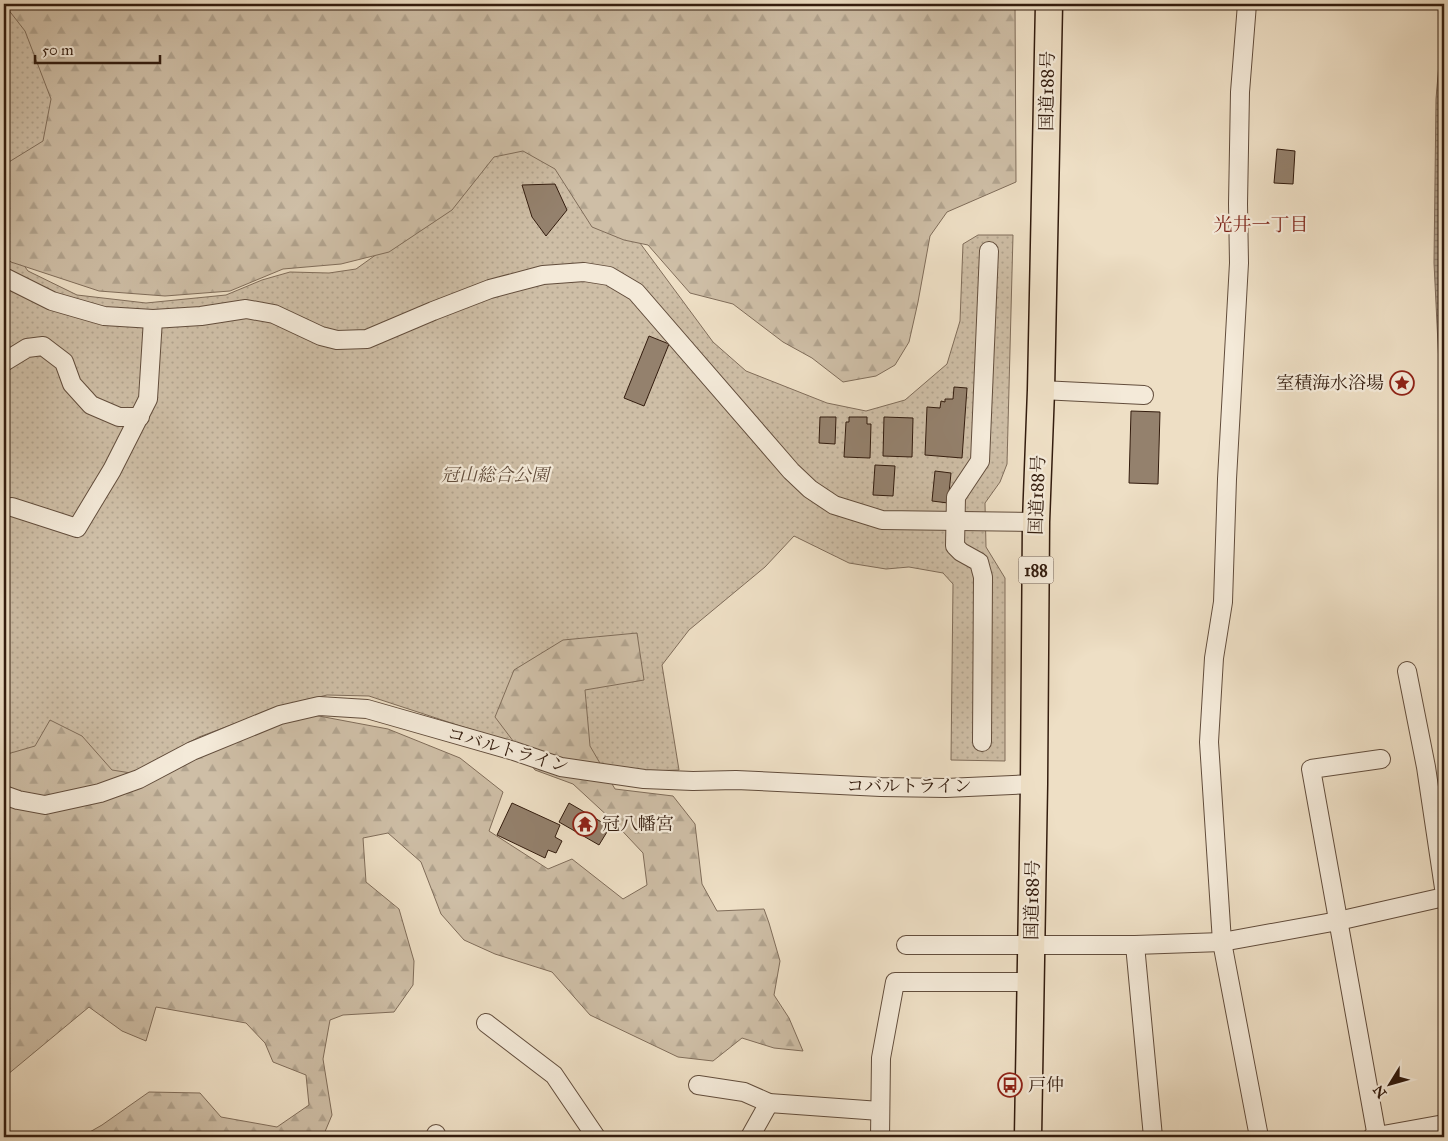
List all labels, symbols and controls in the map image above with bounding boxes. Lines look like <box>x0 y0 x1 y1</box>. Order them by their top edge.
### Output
scale bar <box>35 32 160 64</box>
text: 50 m <box>42 41 74 59</box>
street label: 国道188号 <box>1035 51 1059 131</box>
district label: 光井一丁目 <box>1213 213 1309 236</box>
place icon: 室積海水浴場 <box>1389 370 1415 396</box>
place label: 室積海水浴場 <box>1276 372 1384 394</box>
street label: 国道188号 <box>1025 455 1049 535</box>
park label: 冠山総合公園 <box>441 464 552 486</box>
road number: 188 <box>1018 556 1054 584</box>
street label: コバルトライン <box>445 722 571 778</box>
street label: コバルトライン <box>846 775 972 797</box>
temple icon: 冠八幡宮 <box>572 811 598 837</box>
place label: 冠八幡宮 <box>602 813 674 835</box>
street label: 国道188号 <box>1020 860 1044 940</box>
north arrow <box>1366 1058 1416 1108</box>
bus stop icon: 戸仲 <box>997 1072 1023 1098</box>
place label: 戸仲 <box>1028 1074 1064 1096</box>
text: N <box>1370 1082 1390 1101</box>

